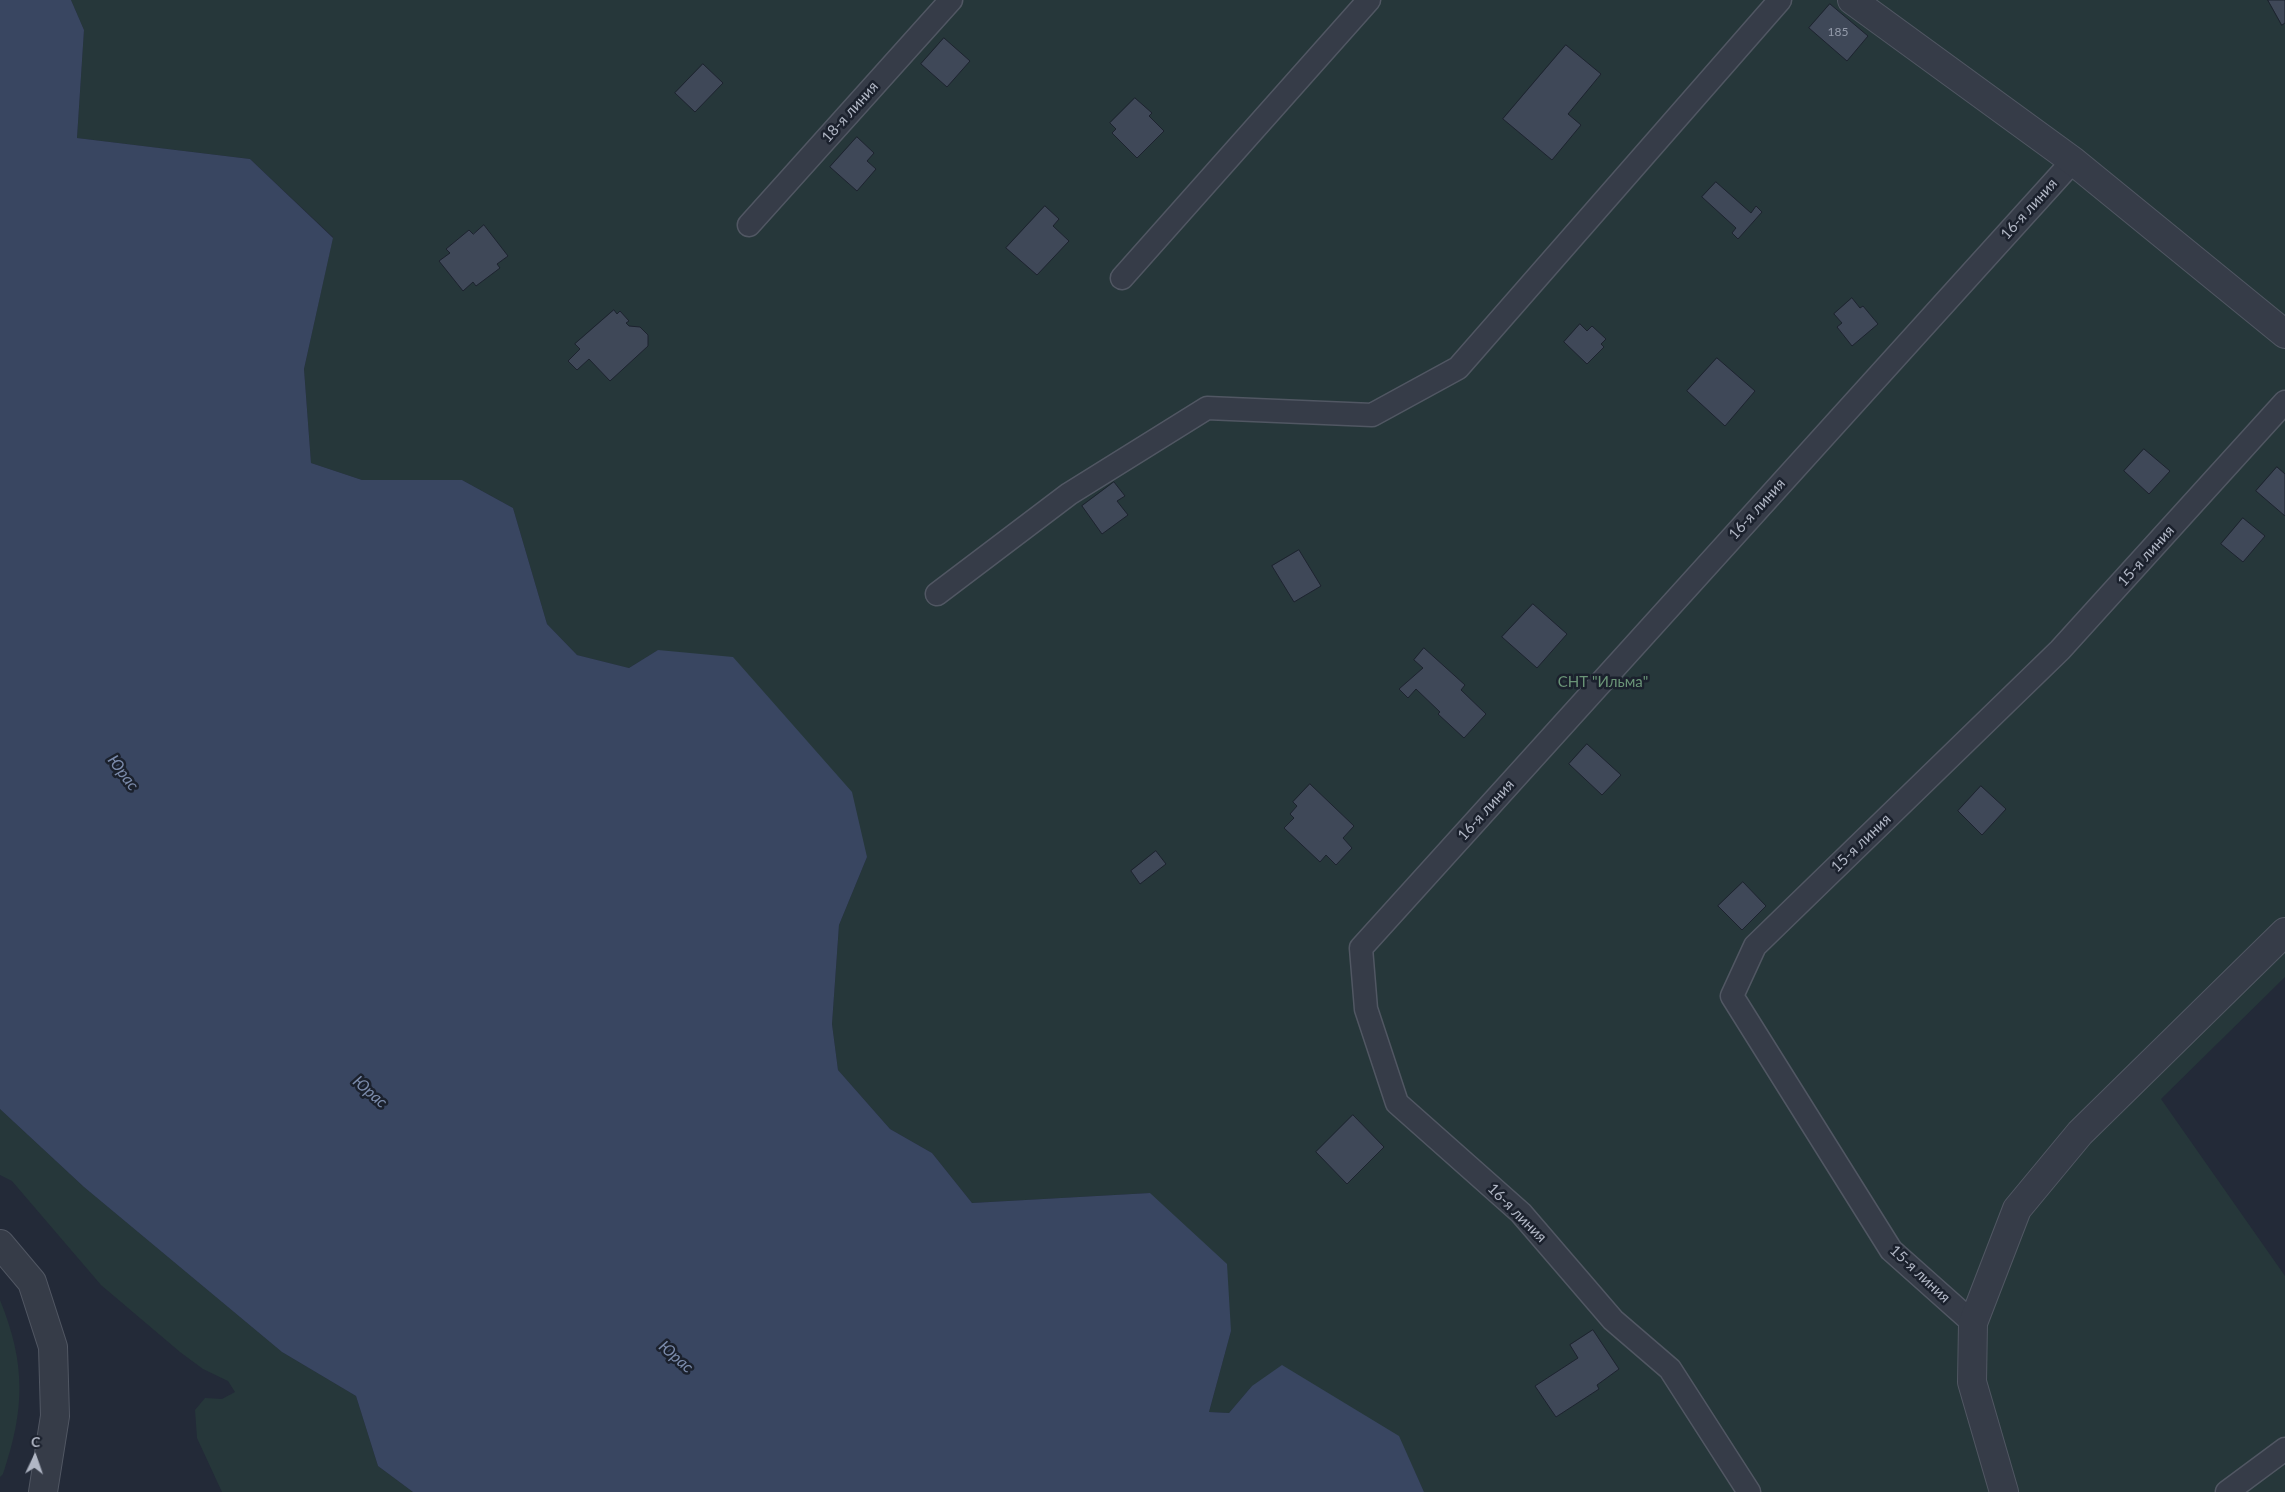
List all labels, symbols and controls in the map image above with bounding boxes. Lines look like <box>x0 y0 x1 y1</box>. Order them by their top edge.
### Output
house number: 185 <box>1828 25 1848 39</box>
street label: 18-я линия <box>818 78 882 146</box>
street label: 16-я линия <box>1997 175 2061 243</box>
street label: 16-я линия <box>1725 475 1789 543</box>
street label: 15-я линия <box>2114 522 2178 590</box>
park label: СНТ "Ильма" <box>1558 673 1648 691</box>
water label: Юрас <box>103 751 143 795</box>
street label: 16-я линия <box>1454 776 1518 844</box>
street label: 15-я линия <box>1827 810 1895 876</box>
water label: Юрас <box>349 1072 391 1112</box>
street label: 16-я линия <box>1484 1180 1550 1246</box>
street label: 15-я линия <box>1886 1241 1954 1307</box>
water label: Юрас <box>655 1337 697 1377</box>
north arrow <box>10 1432 60 1482</box>
text: С <box>31 1433 41 1450</box>

